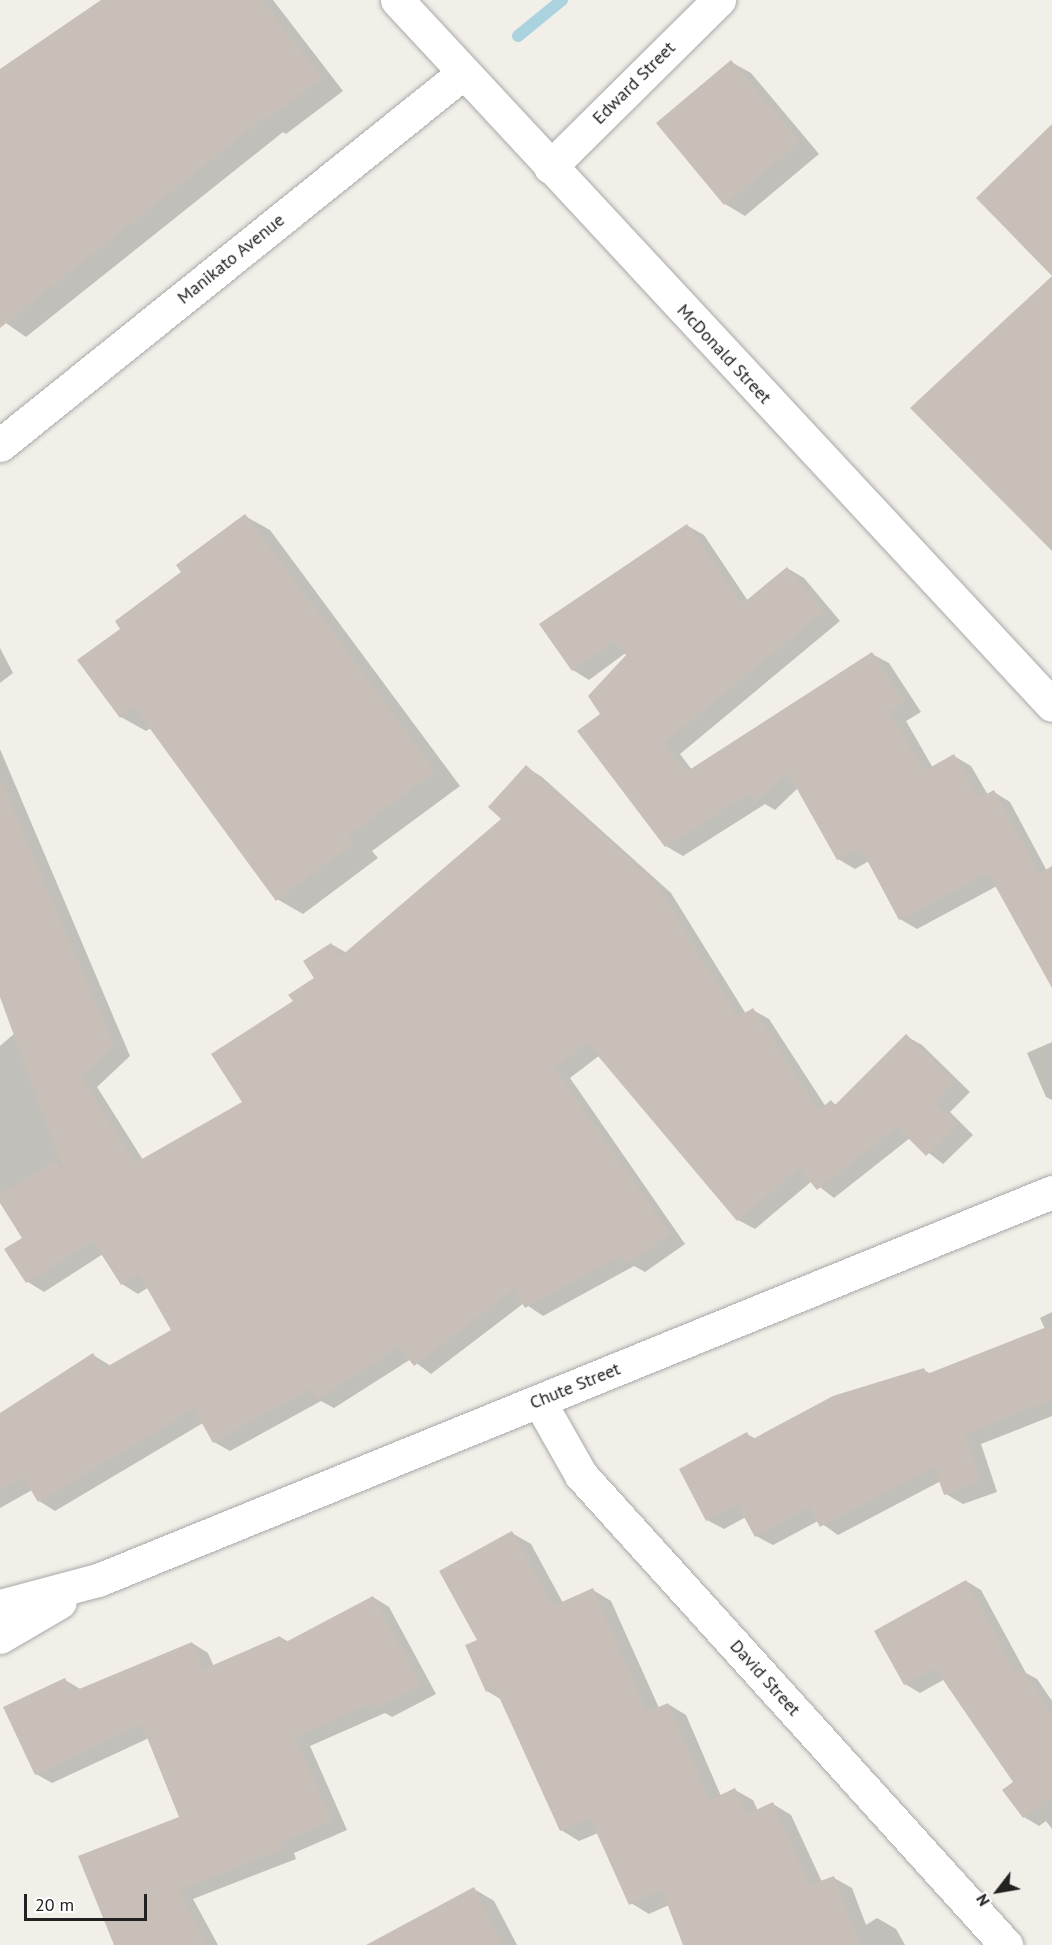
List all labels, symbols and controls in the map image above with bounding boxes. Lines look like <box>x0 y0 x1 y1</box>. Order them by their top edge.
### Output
street label: Edward Street <box>588 37 680 129</box>
street label: Manikato Avenue <box>173 209 289 309</box>
street label: McDonald Street <box>672 300 776 408</box>
street label: Chute Street <box>527 1358 623 1414</box>
street label: David Street <box>725 1636 805 1720</box>
north arrow <box>968 1861 1028 1921</box>
scale bar <box>27 1882 150 1920</box>
text: N <box>971 1891 994 1910</box>
text: 20 m <box>35 1893 74 1916</box>

